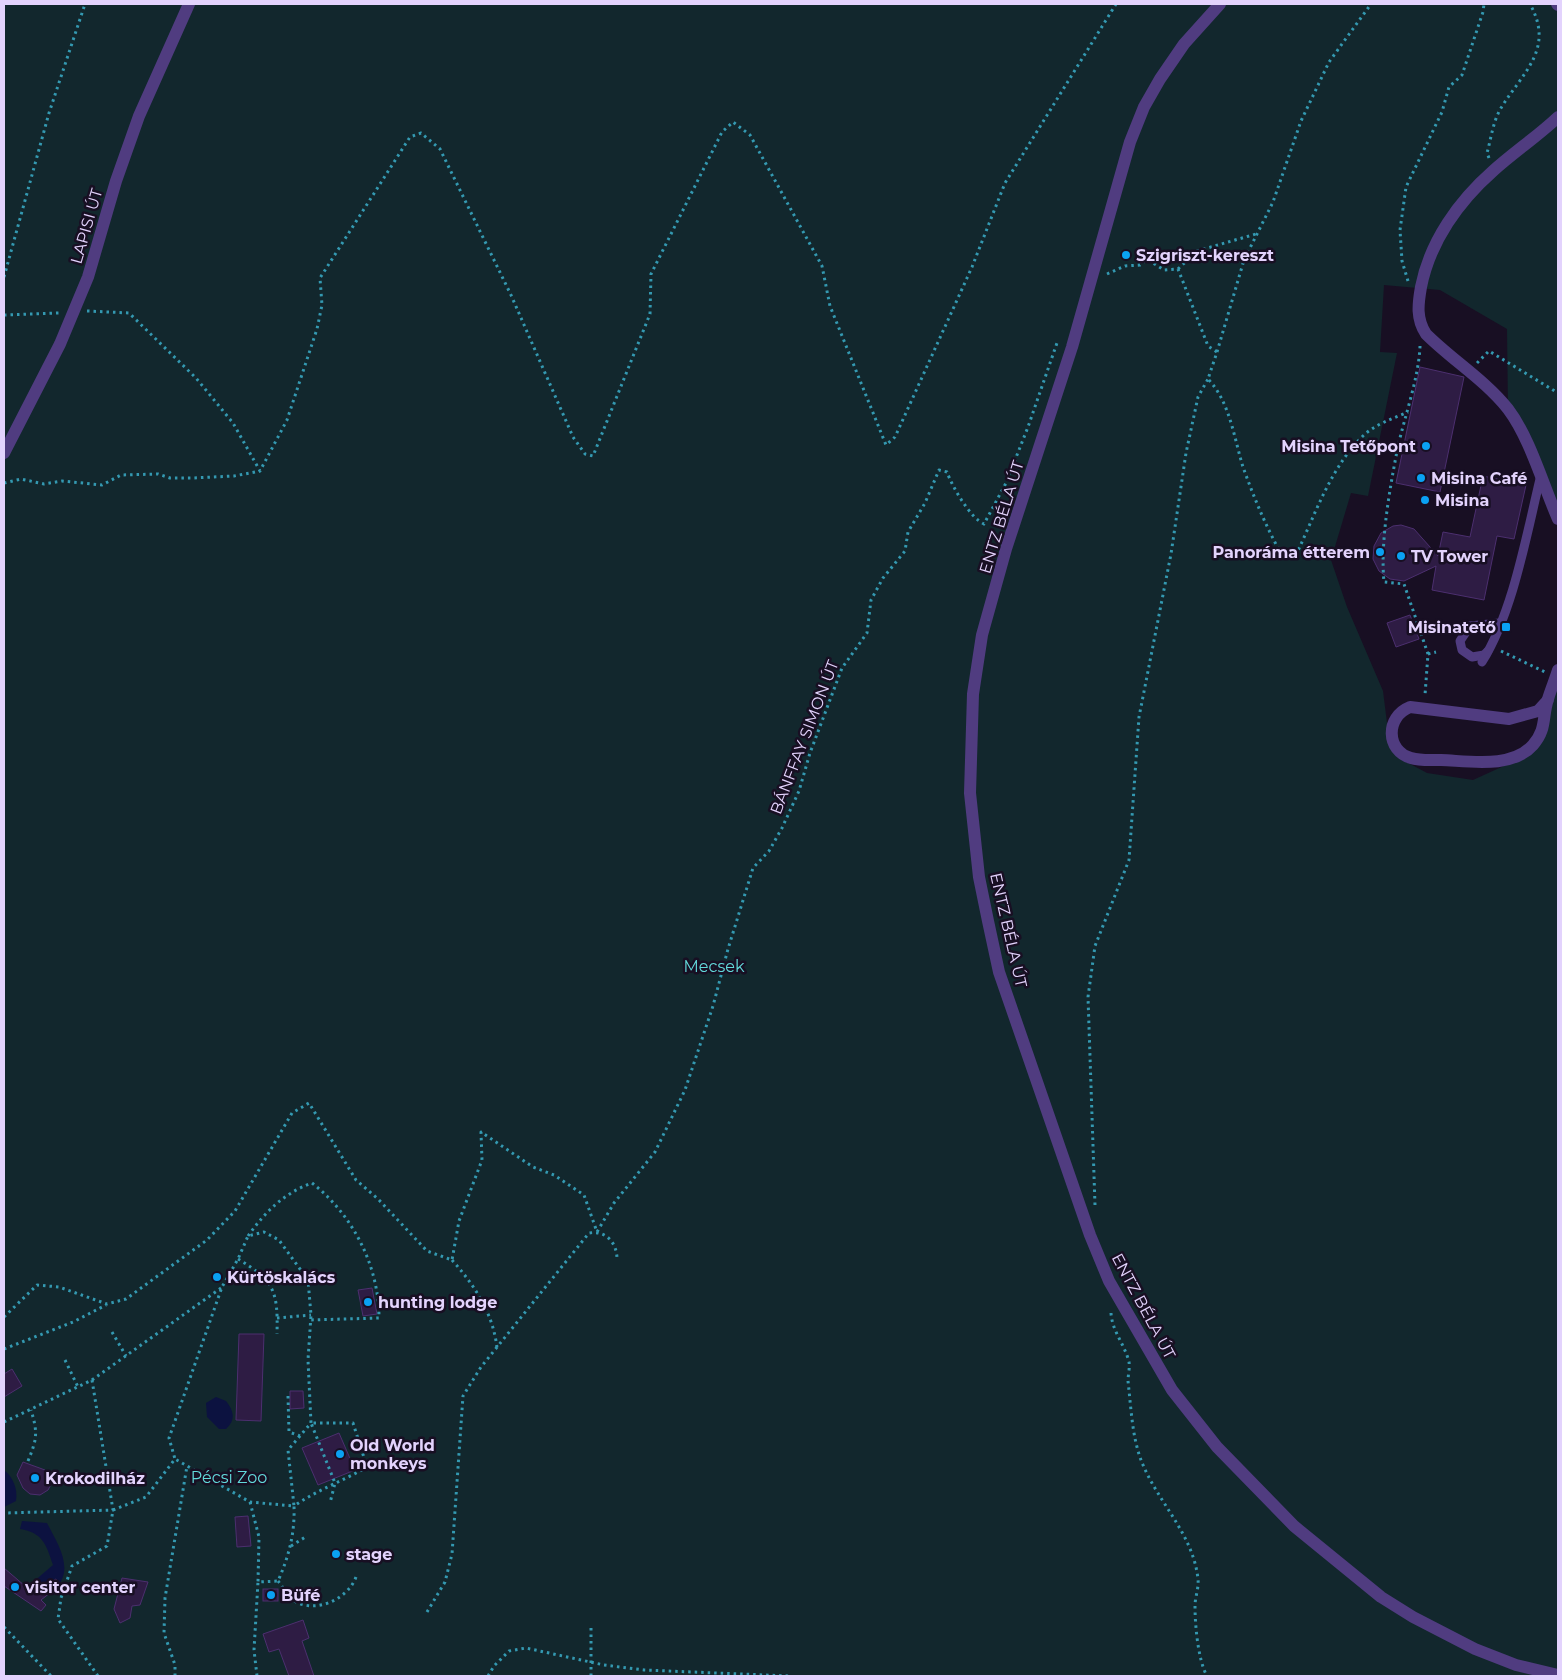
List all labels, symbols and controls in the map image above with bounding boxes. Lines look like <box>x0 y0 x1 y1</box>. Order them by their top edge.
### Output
street label: LAPISI ÚT <box>67 185 107 266</box>
place label: Szigriszt-kereszt <box>1136 246 1274 265</box>
marker: Szigriszt-kereszt <box>1120 249 1132 261</box>
place label: Misina Tetőpont <box>1281 437 1416 456</box>
marker: Misina Tetőpont <box>1420 440 1432 452</box>
street label: ENTZ BÉLA ÚT <box>975 458 1028 576</box>
place label: Misina Café <box>1431 469 1527 488</box>
marker: Misina Café <box>1415 472 1427 484</box>
place label: Misina <box>1435 491 1489 510</box>
marker: Misina <box>1419 494 1431 506</box>
place label: Panoráma étterem <box>1212 543 1370 562</box>
marker: Panoráma étterem <box>1374 546 1386 558</box>
place label: TV Tower <box>1411 547 1488 566</box>
marker: TV Tower <box>1395 550 1407 562</box>
place label: Misinatető <box>1408 618 1496 637</box>
marker: Misinatető <box>1500 621 1512 633</box>
street label: BÁNFFAY SIMON ÚT <box>766 657 843 817</box>
street label: ENTZ BÉLA ÚT <box>986 871 1031 990</box>
park label: Mecsek <box>684 957 745 976</box>
street label: ENTZ BÉLA ÚT <box>1108 1250 1180 1363</box>
place label: Kürtöskalács <box>227 1268 336 1287</box>
marker: Kürtöskalács <box>211 1271 223 1283</box>
place label: hunting lodge <box>378 1293 497 1312</box>
marker: hunting lodge <box>362 1296 374 1308</box>
place label: Old World monkeys <box>350 1436 435 1473</box>
marker: Old World monkeys <box>334 1448 346 1460</box>
park label: Pécsi Zoo <box>191 1468 267 1487</box>
place label: Krokodilház <box>45 1469 145 1488</box>
marker: Krokodilház <box>29 1472 41 1484</box>
place label: stage <box>346 1545 392 1564</box>
marker: stage <box>330 1548 342 1560</box>
place label: visitor center <box>24 1578 136 1597</box>
marker: visitor center <box>9 1581 21 1593</box>
place label: Büfé <box>281 1586 320 1605</box>
marker: Büfé <box>265 1589 277 1601</box>

